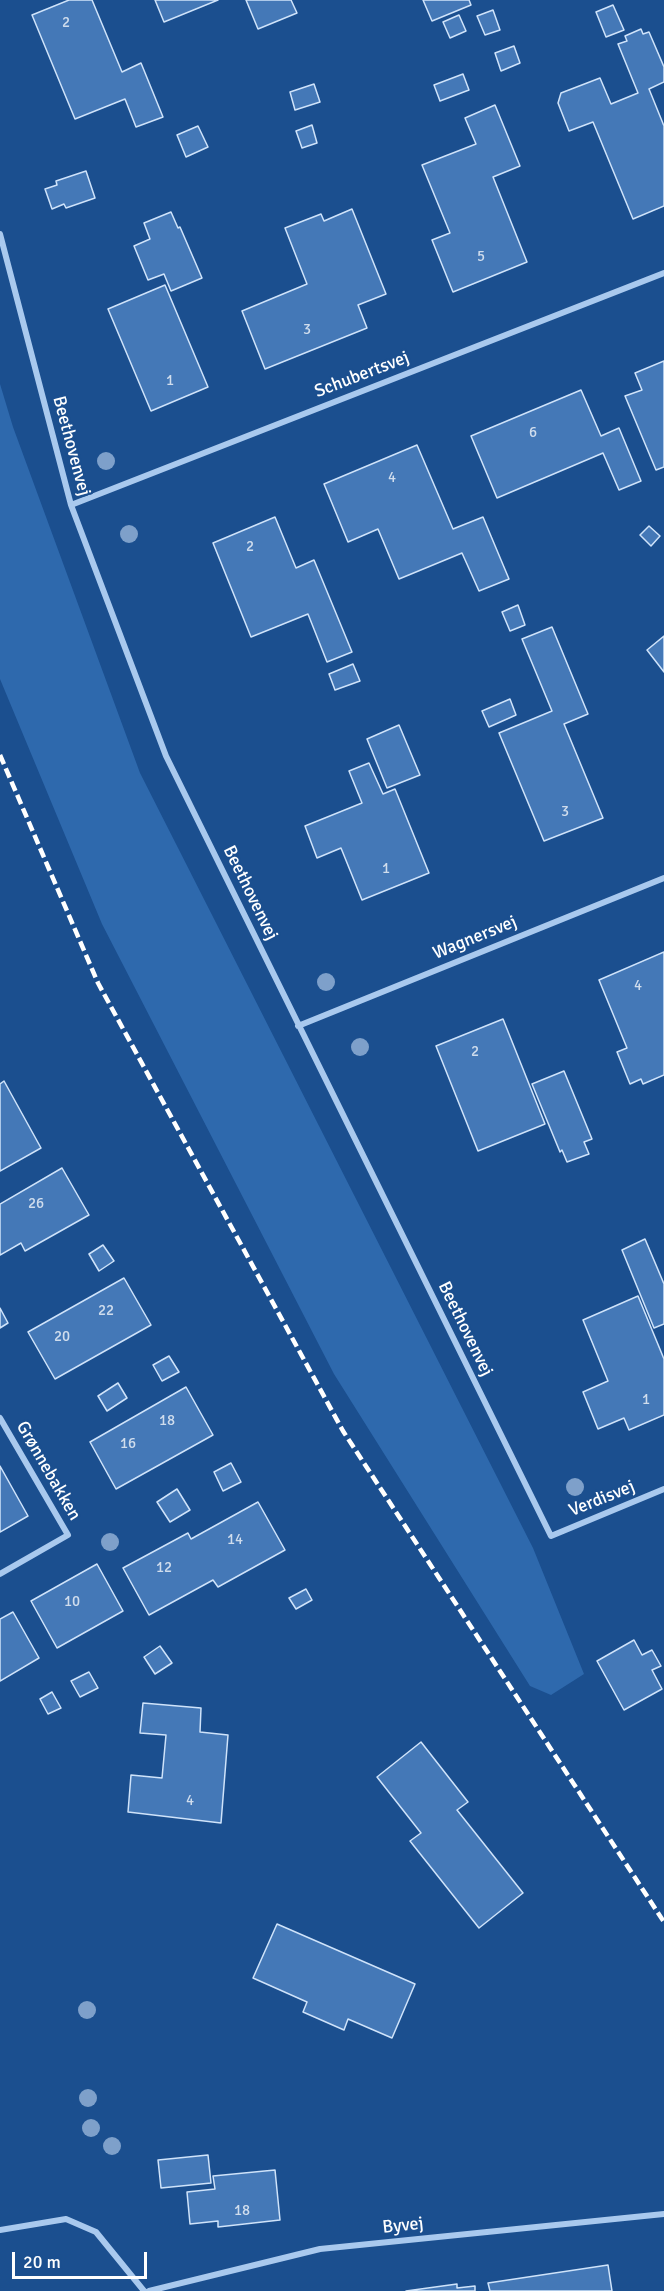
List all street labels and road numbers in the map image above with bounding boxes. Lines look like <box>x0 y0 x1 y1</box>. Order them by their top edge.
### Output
street label: Schubertsvej <box>312 347 412 403</box>
street label: Beethovenvej <box>47 394 95 498</box>
street label: Beethovenvej <box>218 842 282 944</box>
street label: Wagnersvej <box>430 911 520 965</box>
street label: Beethovenvej <box>433 1278 497 1380</box>
street label: Grønnebakken <box>11 1418 85 1524</box>
street label: Verdisvej <box>566 1476 638 1522</box>
street label: Byvej <box>381 2213 425 2239</box>

